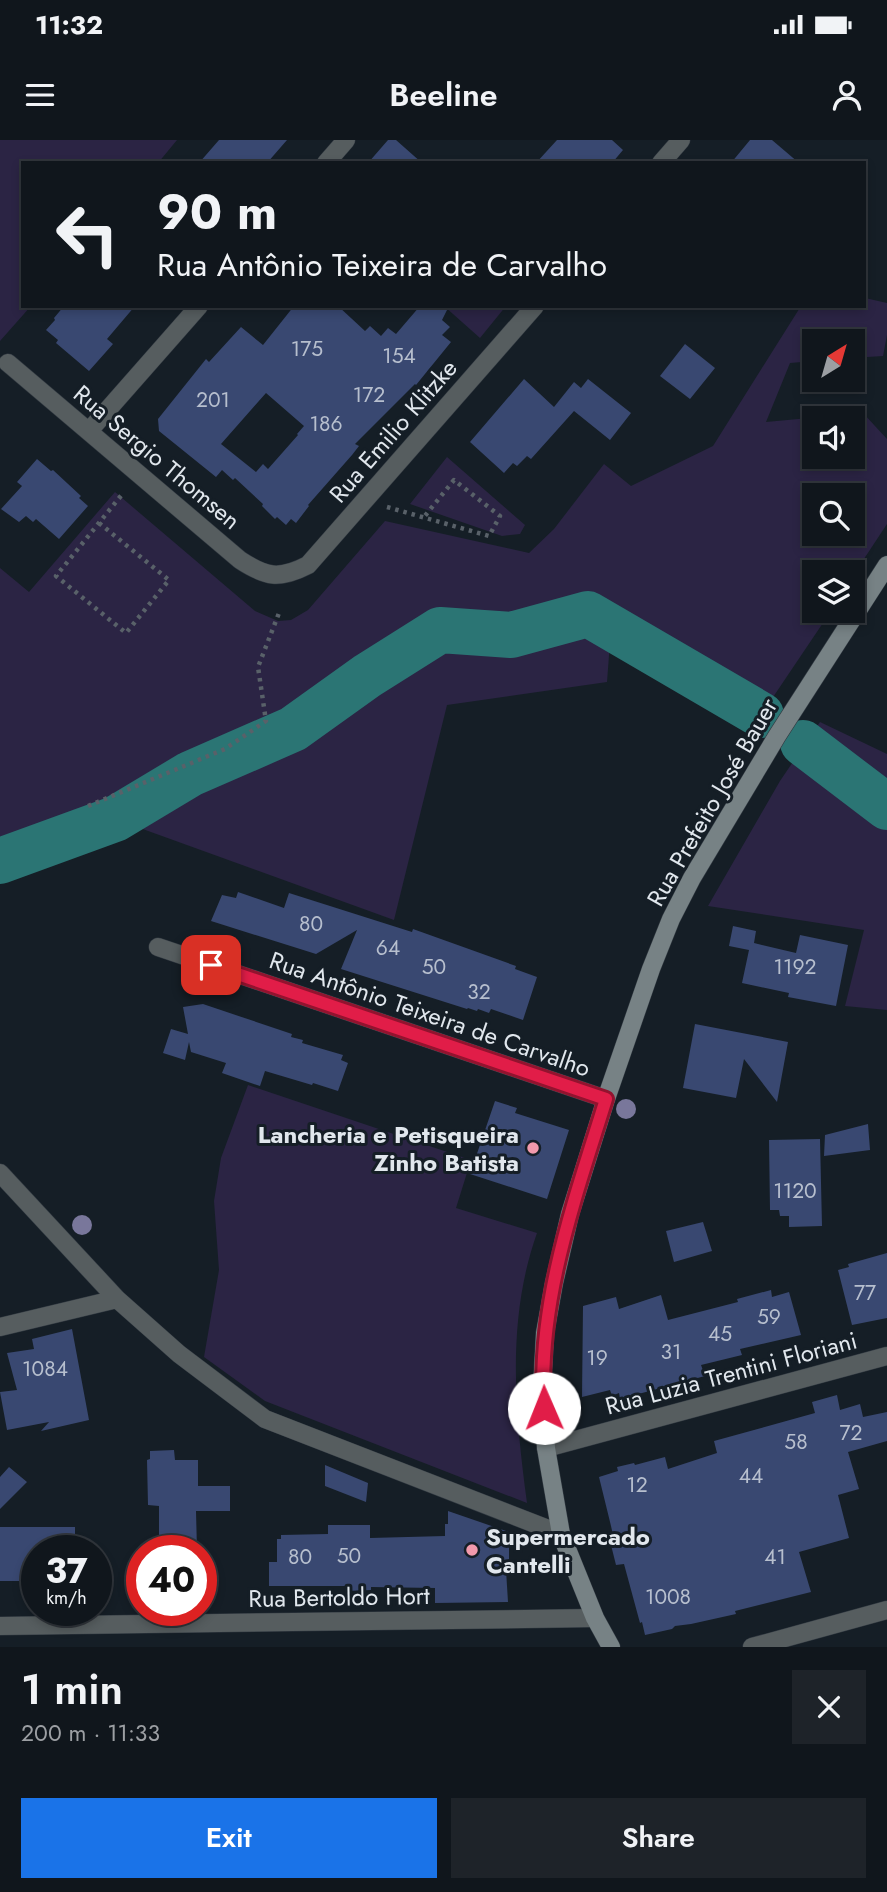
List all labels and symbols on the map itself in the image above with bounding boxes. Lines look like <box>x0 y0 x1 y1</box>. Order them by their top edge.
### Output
north arrow <box>802 329 864 392</box>
house number: 175 <box>291 334 323 364</box>
house number: 154 <box>382 341 416 371</box>
street label: Rua Emilio Klitzke <box>321 352 465 510</box>
street label: Rua Sergio Thomsen <box>66 377 248 537</box>
house number: 172 <box>353 380 385 410</box>
house number: 201 <box>196 385 230 415</box>
house number: 186 <box>309 409 343 439</box>
street label: Rua Prefeito José Bauer <box>638 691 786 913</box>
house number: 80 <box>299 909 323 939</box>
house number: 64 <box>376 933 400 963</box>
pin <box>181 935 241 995</box>
street label: Rua Antônio Teixeira de Carvalho <box>265 943 595 1085</box>
house number: 50 <box>422 952 446 982</box>
house number: 1192 <box>774 952 816 982</box>
house number: 32 <box>467 977 491 1007</box>
place label: Lancheria e Petisqueira Zinho Batista <box>258 1117 519 1180</box>
marker: Lancheria e Petisqueira Zinho Batista <box>525 1140 541 1156</box>
house number: 1120 <box>773 1176 817 1206</box>
house number: 77 <box>854 1278 876 1308</box>
house number: 59 <box>757 1302 781 1332</box>
house number: 45 <box>708 1319 732 1349</box>
street label: Rua Luzia Trentini Floriani <box>601 1323 861 1423</box>
house number: 31 <box>661 1337 681 1367</box>
house number: 19 <box>586 1343 608 1373</box>
house number: 1084 <box>22 1354 68 1384</box>
position arrow <box>507 1371 581 1445</box>
house number: 72 <box>840 1418 862 1448</box>
house number: 58 <box>784 1427 808 1457</box>
house number: 44 <box>739 1461 763 1491</box>
house number: 12 <box>626 1470 648 1500</box>
place label: Supermercado Cantelli <box>486 1519 650 1582</box>
speed limit sign: 40 <box>126 1535 217 1626</box>
house number: 50 <box>337 1541 361 1571</box>
house number: 80 <box>288 1542 312 1572</box>
marker: Supermercado Cantelli <box>464 1542 480 1558</box>
house number: 41 <box>764 1542 786 1572</box>
street label: Rua Bertoldo Hort <box>248 1578 430 1616</box>
house number: 1008 <box>645 1582 691 1612</box>

